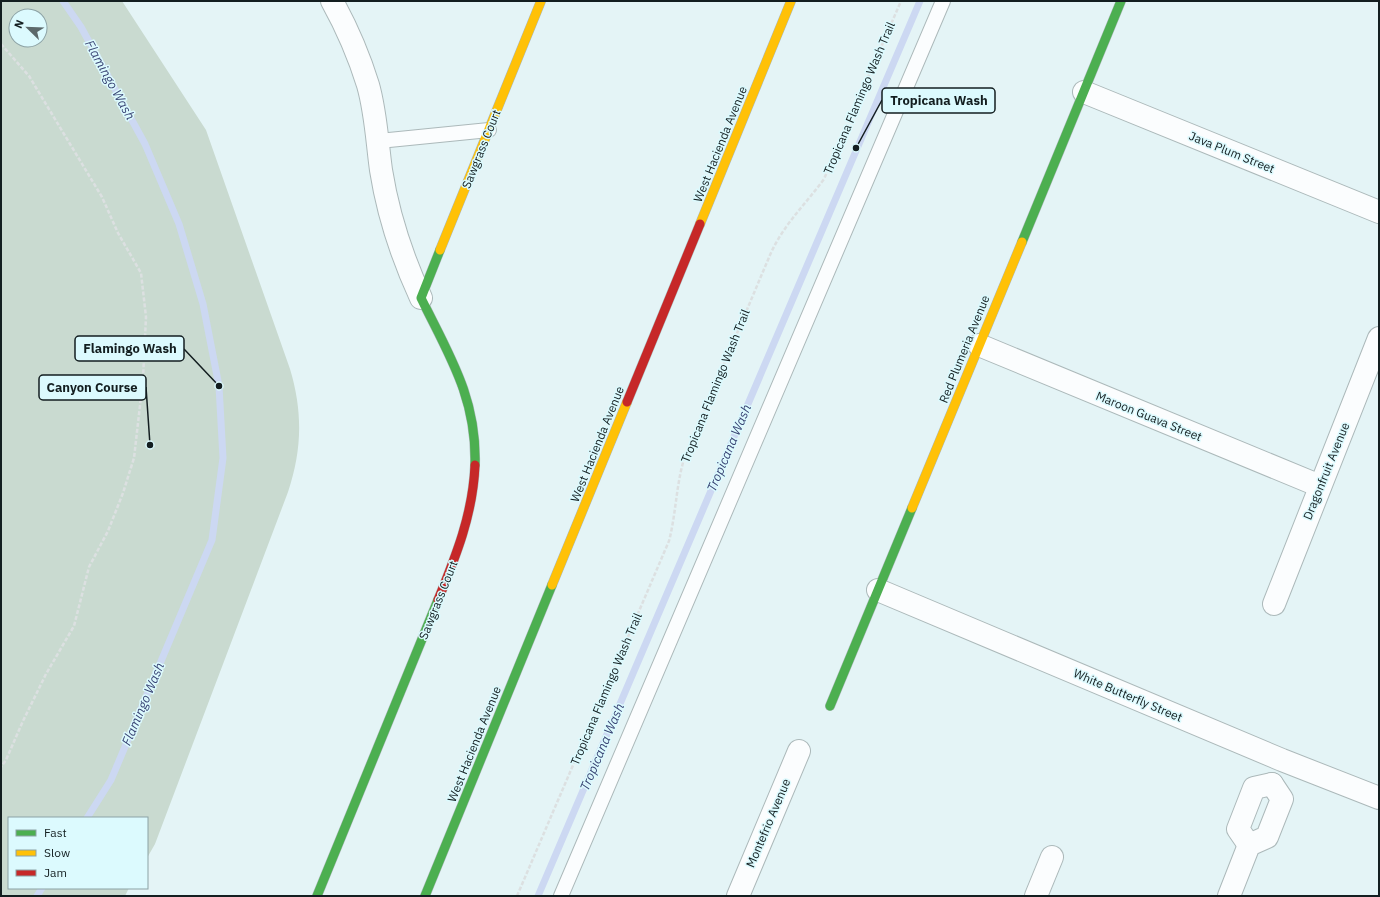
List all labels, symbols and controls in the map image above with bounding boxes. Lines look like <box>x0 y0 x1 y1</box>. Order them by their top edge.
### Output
north arrow <box>8 8 48 48</box>
text: N <box>11 18 27 30</box>
street label: Tropicana Flamingo Wash Trail <box>820 20 898 176</box>
water label: Flamingo Wash <box>81 37 139 123</box>
street label: West Hacienda Avenue <box>690 84 750 204</box>
callout: Tropicana Wash <box>882 88 995 113</box>
text: Tropicana Wash <box>890 92 988 109</box>
street label: Sawgrass Court <box>458 107 504 191</box>
street label: Java Plum Street <box>1187 128 1277 176</box>
street label: Red Plumeria Avenue <box>936 292 993 405</box>
street label: Tropicana Flamingo Wash Trail <box>677 307 753 465</box>
callout: Flamingo Wash <box>75 336 184 361</box>
text: Flamingo Wash <box>83 340 177 357</box>
callout: Canyon Course <box>39 375 146 400</box>
text: Canyon Course <box>46 379 138 396</box>
street label: West Hacienda Avenue <box>567 384 627 504</box>
street label: Maroon Guava Street <box>1094 388 1204 444</box>
water label: Tropicana Wash <box>703 402 755 494</box>
street label: Dragonfruit Avenue <box>1300 420 1353 522</box>
street label: Sawgrass Court <box>415 558 461 642</box>
street label: Tropicana Flamingo Wash Trail <box>567 611 645 767</box>
water label: Flamingo Wash <box>118 660 168 748</box>
street label: White Butterfly Street <box>1071 665 1185 725</box>
street label: West Hacienda Avenue <box>444 684 504 804</box>
water label: Tropicana Wash <box>576 701 628 793</box>
street label: Montefrio Avenue <box>743 776 794 870</box>
legend <box>8 817 148 889</box>
text: Fast <box>44 825 67 840</box>
text: Slow <box>44 845 70 860</box>
text: Jam <box>44 865 67 880</box>

